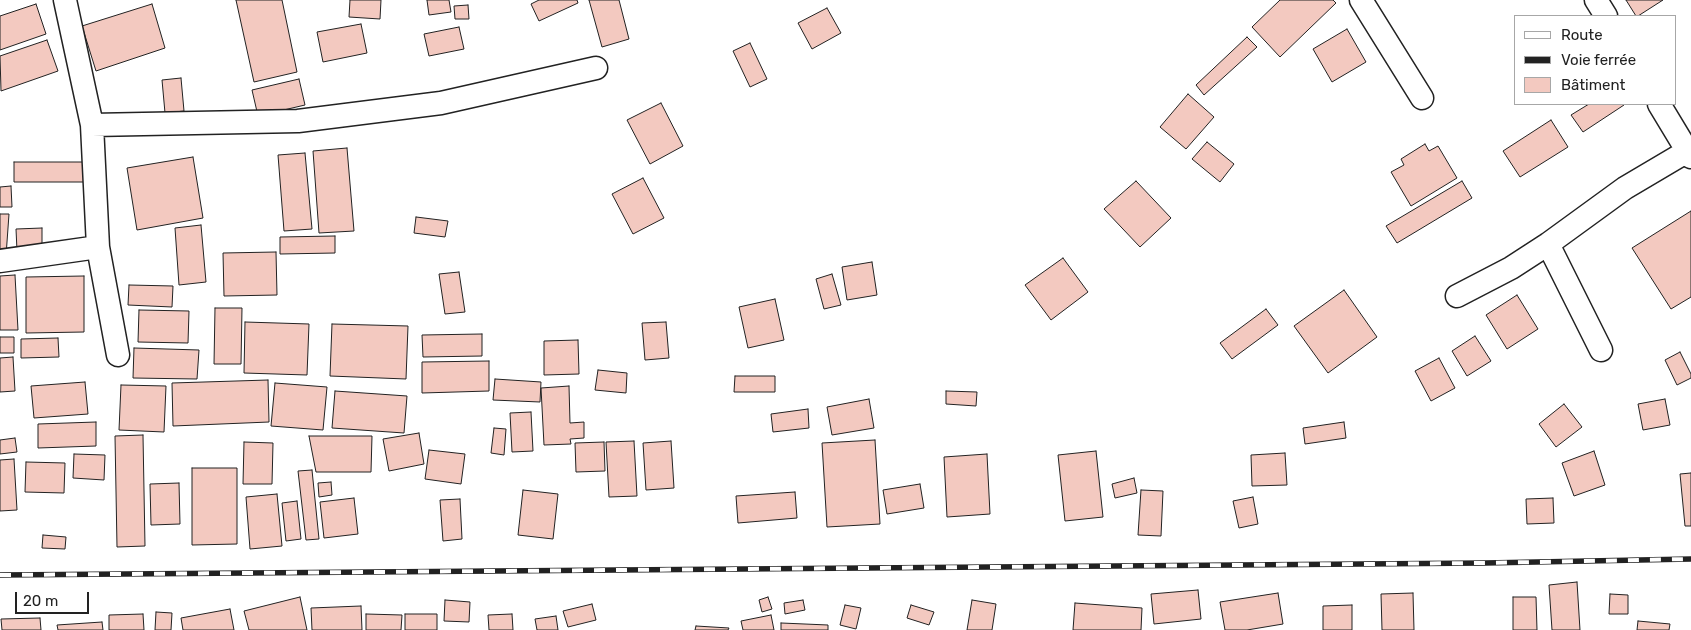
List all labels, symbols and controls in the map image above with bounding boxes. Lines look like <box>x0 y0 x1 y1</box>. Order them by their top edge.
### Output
legend <box>1514 15 1676 105</box>
text: Route <box>1561 26 1603 44</box>
text: Voie ferrée <box>1561 51 1636 69</box>
text: Bâtiment <box>1561 76 1625 94</box>
scale bar <box>18 582 91 614</box>
text: 20 m <box>23 592 58 610</box>

